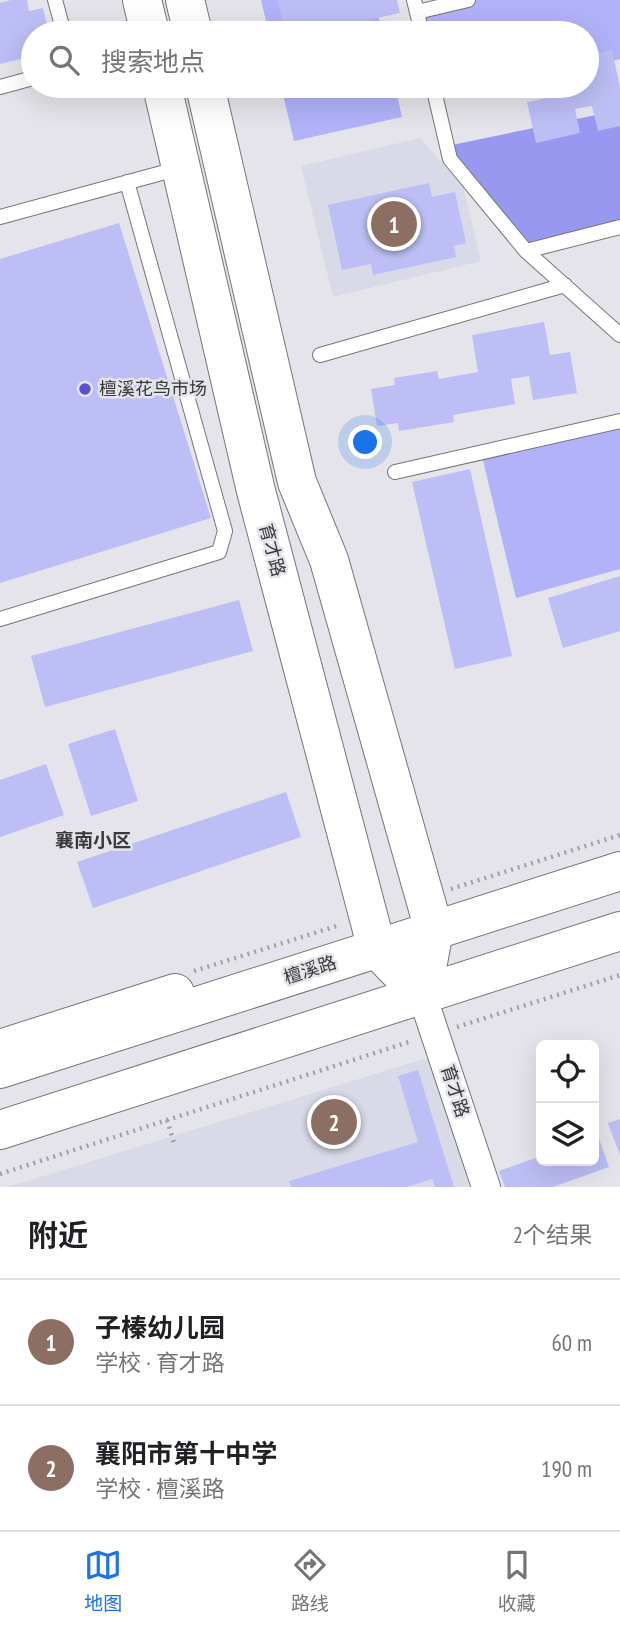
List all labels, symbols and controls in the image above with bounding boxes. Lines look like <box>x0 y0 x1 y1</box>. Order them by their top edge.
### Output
search box <box>21 21 599 98</box>
icon: search <box>45 41 83 79</box>
text: 搜索地点 <box>101 45 205 78</box>
pin: 1 <box>371 198 417 250</box>
place label: 檀溪花鸟市场 <box>99 377 207 400</box>
marker: 檀溪花鸟市场 <box>77 381 93 397</box>
your location <box>348 425 382 459</box>
street label: 育才路 <box>254 521 291 579</box>
district label: 襄南小区 <box>55 828 131 852</box>
street label: 檀溪路 <box>281 950 339 989</box>
map controls <box>536 1040 599 1166</box>
button: locate <box>536 1040 599 1103</box>
street label: 育才路 <box>436 1062 475 1120</box>
pin: 2 <box>311 1096 357 1148</box>
button: layers <box>536 1103 599 1166</box>
text: 附近 <box>28 1215 88 1254</box>
text: 2个结果 <box>513 1220 592 1249</box>
text: 子榛幼儿园 <box>95 1311 225 1344</box>
text: 1 <box>46 1328 57 1357</box>
text: 60 m <box>551 1328 592 1357</box>
text: 学校 · 育才路 <box>95 1348 225 1377</box>
text: 襄阳市第十中学 <box>95 1437 277 1470</box>
text: 2 <box>46 1454 57 1483</box>
text: 190 m <box>541 1454 592 1483</box>
text: 学校 · 檀溪路 <box>95 1474 225 1503</box>
tab: 地图 <box>84 1546 122 1615</box>
tab: 路线 <box>291 1546 329 1615</box>
tab: 收藏 <box>498 1546 536 1615</box>

